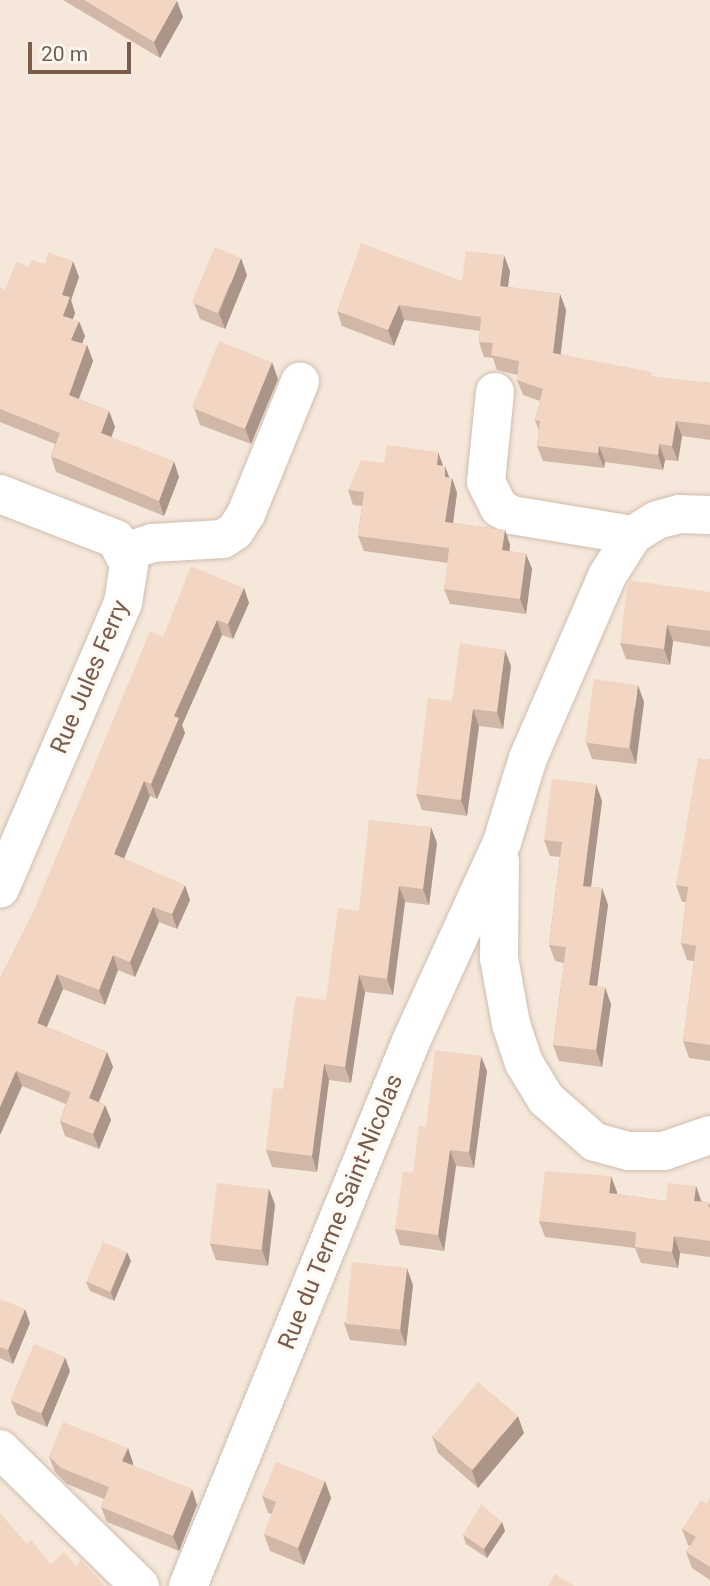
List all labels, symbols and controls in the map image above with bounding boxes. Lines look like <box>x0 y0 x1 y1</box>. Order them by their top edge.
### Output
scale bar <box>32 28 135 72</box>
text: 20 m <box>41 42 88 66</box>
street label: Rue Jules Ferry <box>45 596 135 758</box>
street label: Rue du Terme Saint-Nicolas <box>272 1070 410 1354</box>

